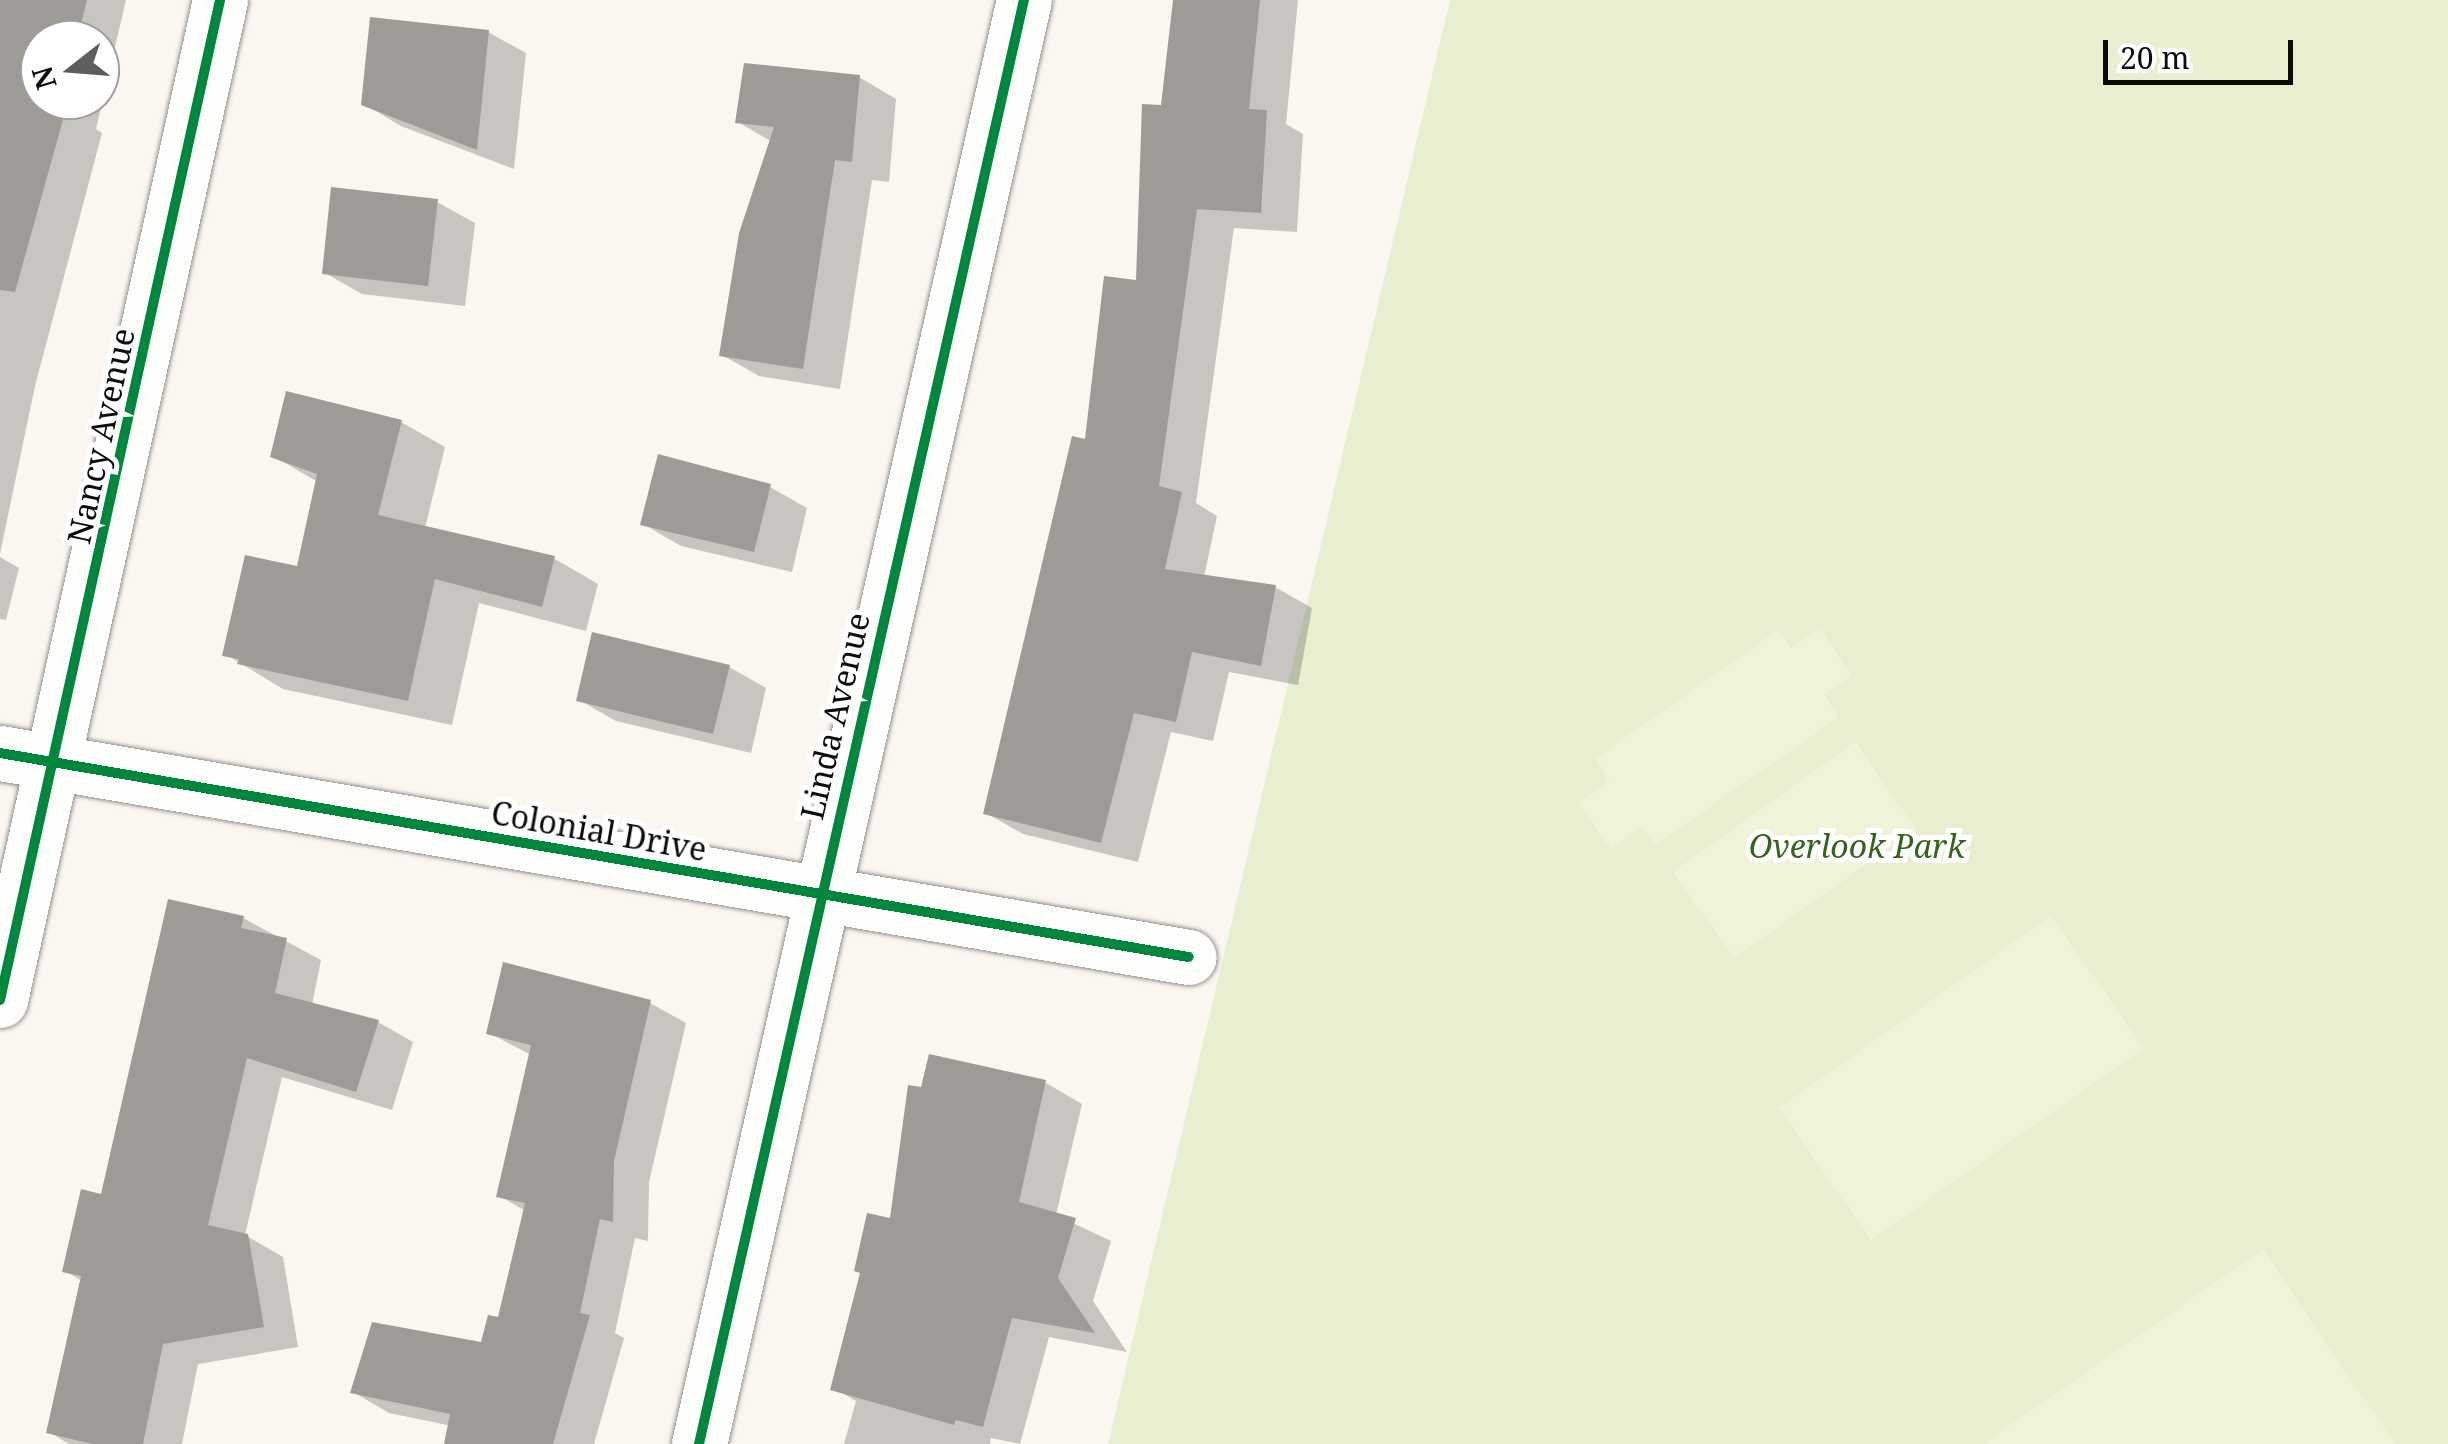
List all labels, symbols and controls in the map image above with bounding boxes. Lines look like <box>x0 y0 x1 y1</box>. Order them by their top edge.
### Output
north arrow <box>20 20 120 120</box>
scale bar <box>2108 20 2298 82</box>
text: 20 m <box>2120 37 2190 78</box>
text: N <box>22 62 65 94</box>
street label: Nancy Avenue <box>59 325 143 547</box>
street label: Linda Avenue <box>793 609 877 823</box>
street label: Colonial Drive <box>488 793 710 869</box>
park label: Overlook Park <box>1749 827 1965 865</box>

